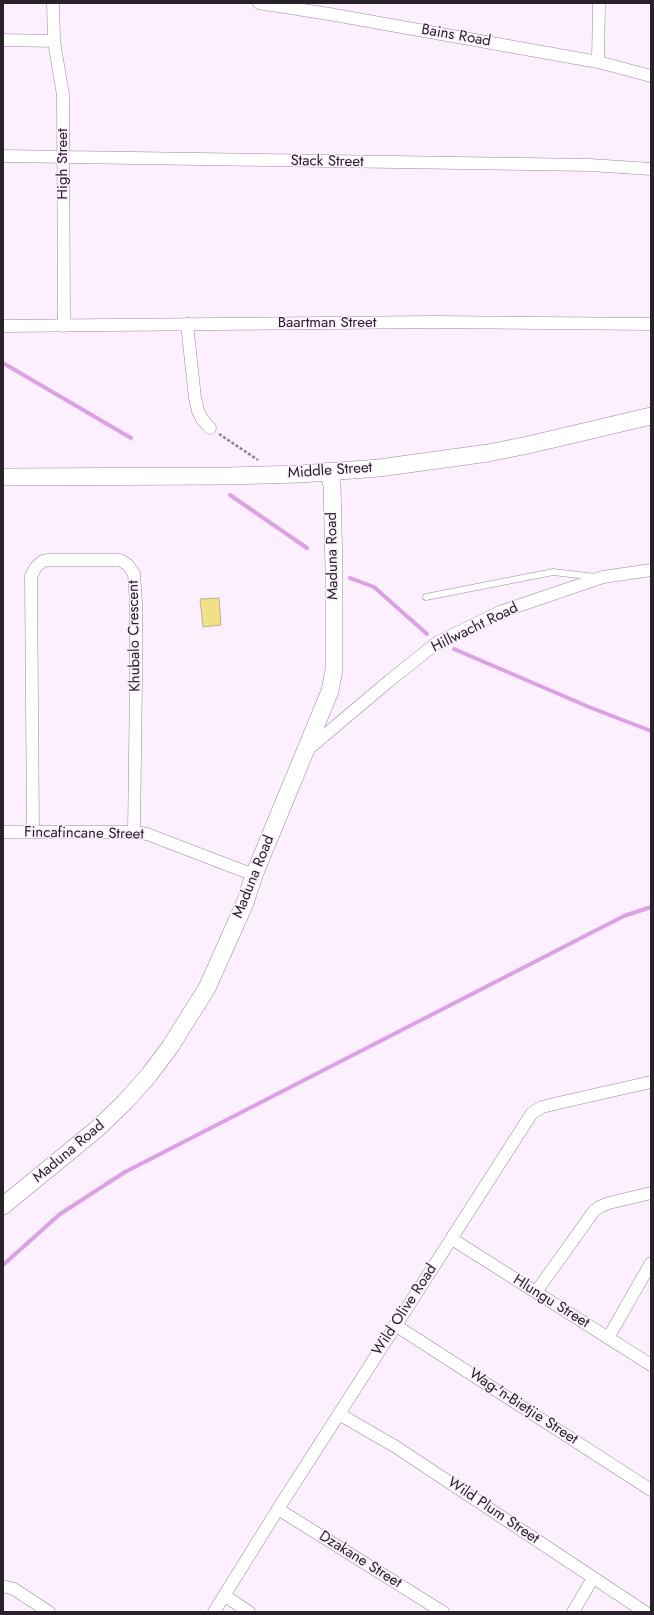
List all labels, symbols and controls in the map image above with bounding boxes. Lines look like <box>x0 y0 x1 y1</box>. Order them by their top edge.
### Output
street label: Bains Road <box>420 21 492 51</box>
street label: High Street <box>54 128 72 200</box>
street label: Stack Street <box>290 152 364 172</box>
street label: Baartman Street <box>278 314 376 332</box>
street label: Middle Street <box>287 459 373 483</box>
street label: Maduna Road <box>323 512 343 600</box>
street label: Khubalo Crescent <box>125 580 145 692</box>
street label: Hillwacht Road <box>429 599 521 657</box>
street label: Fincafincane Street <box>24 824 144 844</box>
street label: Maduna Road <box>229 833 279 921</box>
street label: Maduna Road <box>30 1117 108 1187</box>
street label: Wild Olive Road <box>369 1261 441 1359</box>
street label: Hlungu Street <box>509 1271 593 1333</box>
street label: Wag-'n-Bietjie Street <box>465 1365 581 1449</box>
street label: Wild Plum Street <box>444 1474 542 1548</box>
street label: Dzakane Street <box>315 1527 405 1593</box>

